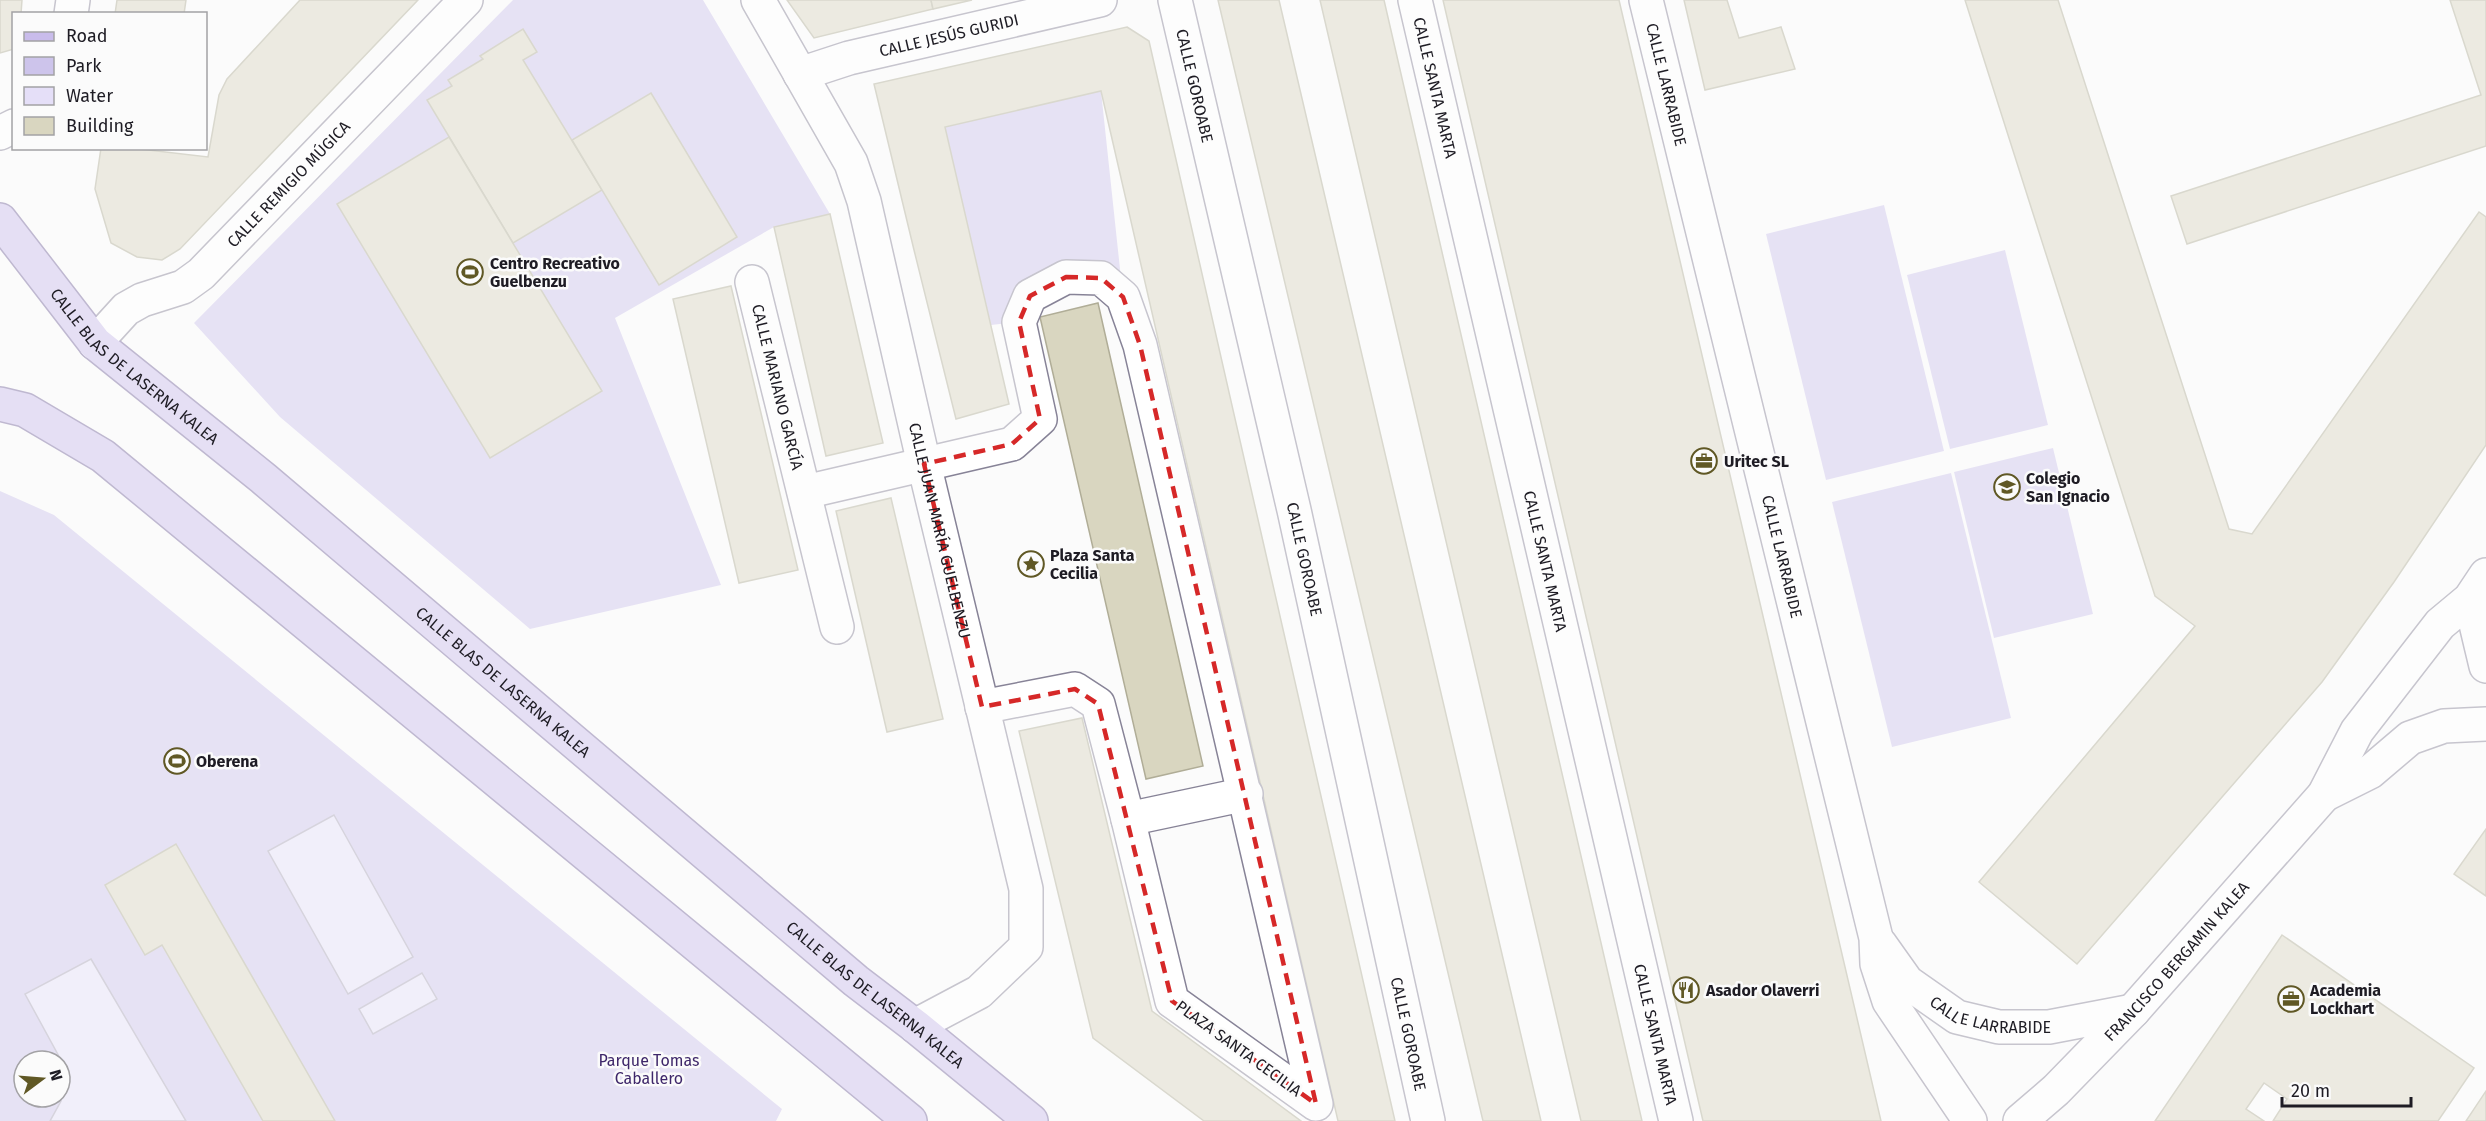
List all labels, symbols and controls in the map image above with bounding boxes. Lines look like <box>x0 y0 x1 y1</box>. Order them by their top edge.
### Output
street label: CALLE JESÚS GURIDI <box>877 10 1021 61</box>
legend <box>12 12 207 150</box>
street label: CALLE SANTA MARTA <box>1409 15 1461 161</box>
street label: CALLE LARRABIDE <box>1642 21 1690 148</box>
text: Road <box>66 25 108 47</box>
street label: CALLE GOROABE <box>1172 27 1217 144</box>
text: Park <box>66 55 102 77</box>
text: Water <box>66 85 113 107</box>
text: Building <box>66 115 134 137</box>
street label: CALLE REMIGIO MÚGICA <box>223 116 355 251</box>
place label: Centro Recreativo Guelbenzu <box>490 254 620 291</box>
sports icon: Centro Recreativo Guelbenzu <box>455 257 485 287</box>
street label: CALLE BLAS DE LASERNA KALEA <box>46 285 223 449</box>
street label: CALLE MARIANO GARCÍA <box>748 302 807 473</box>
street label: CALLE JUAN MARÍA GUELBENZU <box>905 421 975 640</box>
office icon: Uritec SL <box>1689 446 1719 476</box>
place label: Uritec SL <box>1724 452 1789 471</box>
place label: Colegio San Ignacio <box>2026 469 2110 506</box>
school or university icon: Colegio San Ignacio <box>1992 472 2022 502</box>
street label: CALLE SANTA MARTA <box>1520 489 1571 634</box>
street label: CALLE LARRABIDE <box>1758 493 1806 620</box>
street label: CALLE GOROABE <box>1283 500 1326 618</box>
place label: Plaza Santa Cecilia <box>1050 546 1135 583</box>
place icon: Plaza Santa Cecilia <box>1016 549 1046 579</box>
street label: CALLE BLAS DE LASERNA KALEA <box>412 603 595 762</box>
sports icon: Oberena <box>162 746 192 776</box>
place label: Oberena <box>196 752 258 771</box>
street label: FRANCISCO BERGAMIN KALEA <box>2100 877 2254 1045</box>
street label: CALLE BLAS DE LASERNA KALEA <box>783 917 968 1073</box>
street label: CALLE SANTA MARTA <box>1630 962 1681 1108</box>
street label: CALLE GOROABE <box>1387 975 1430 1093</box>
restaurant icon: Asador Olaverri <box>1671 975 1701 1005</box>
place label: Asador Olaverri <box>1705 981 1819 1000</box>
place label: Academia Lockhart <box>2309 981 2381 1018</box>
office icon: Academia Lockhart <box>2276 984 2306 1014</box>
street label: CALLE LARRABIDE <box>1926 992 2051 1037</box>
street label: PLAZA SANTA CECILIA <box>1172 996 1306 1101</box>
north arrow <box>12 1049 72 1109</box>
park label: Parque Tomas Caballero <box>598 1051 700 1088</box>
text: N <box>45 1067 67 1083</box>
scale bar <box>2282 1070 2411 1108</box>
text: 20 m <box>2291 1080 2330 1102</box>

